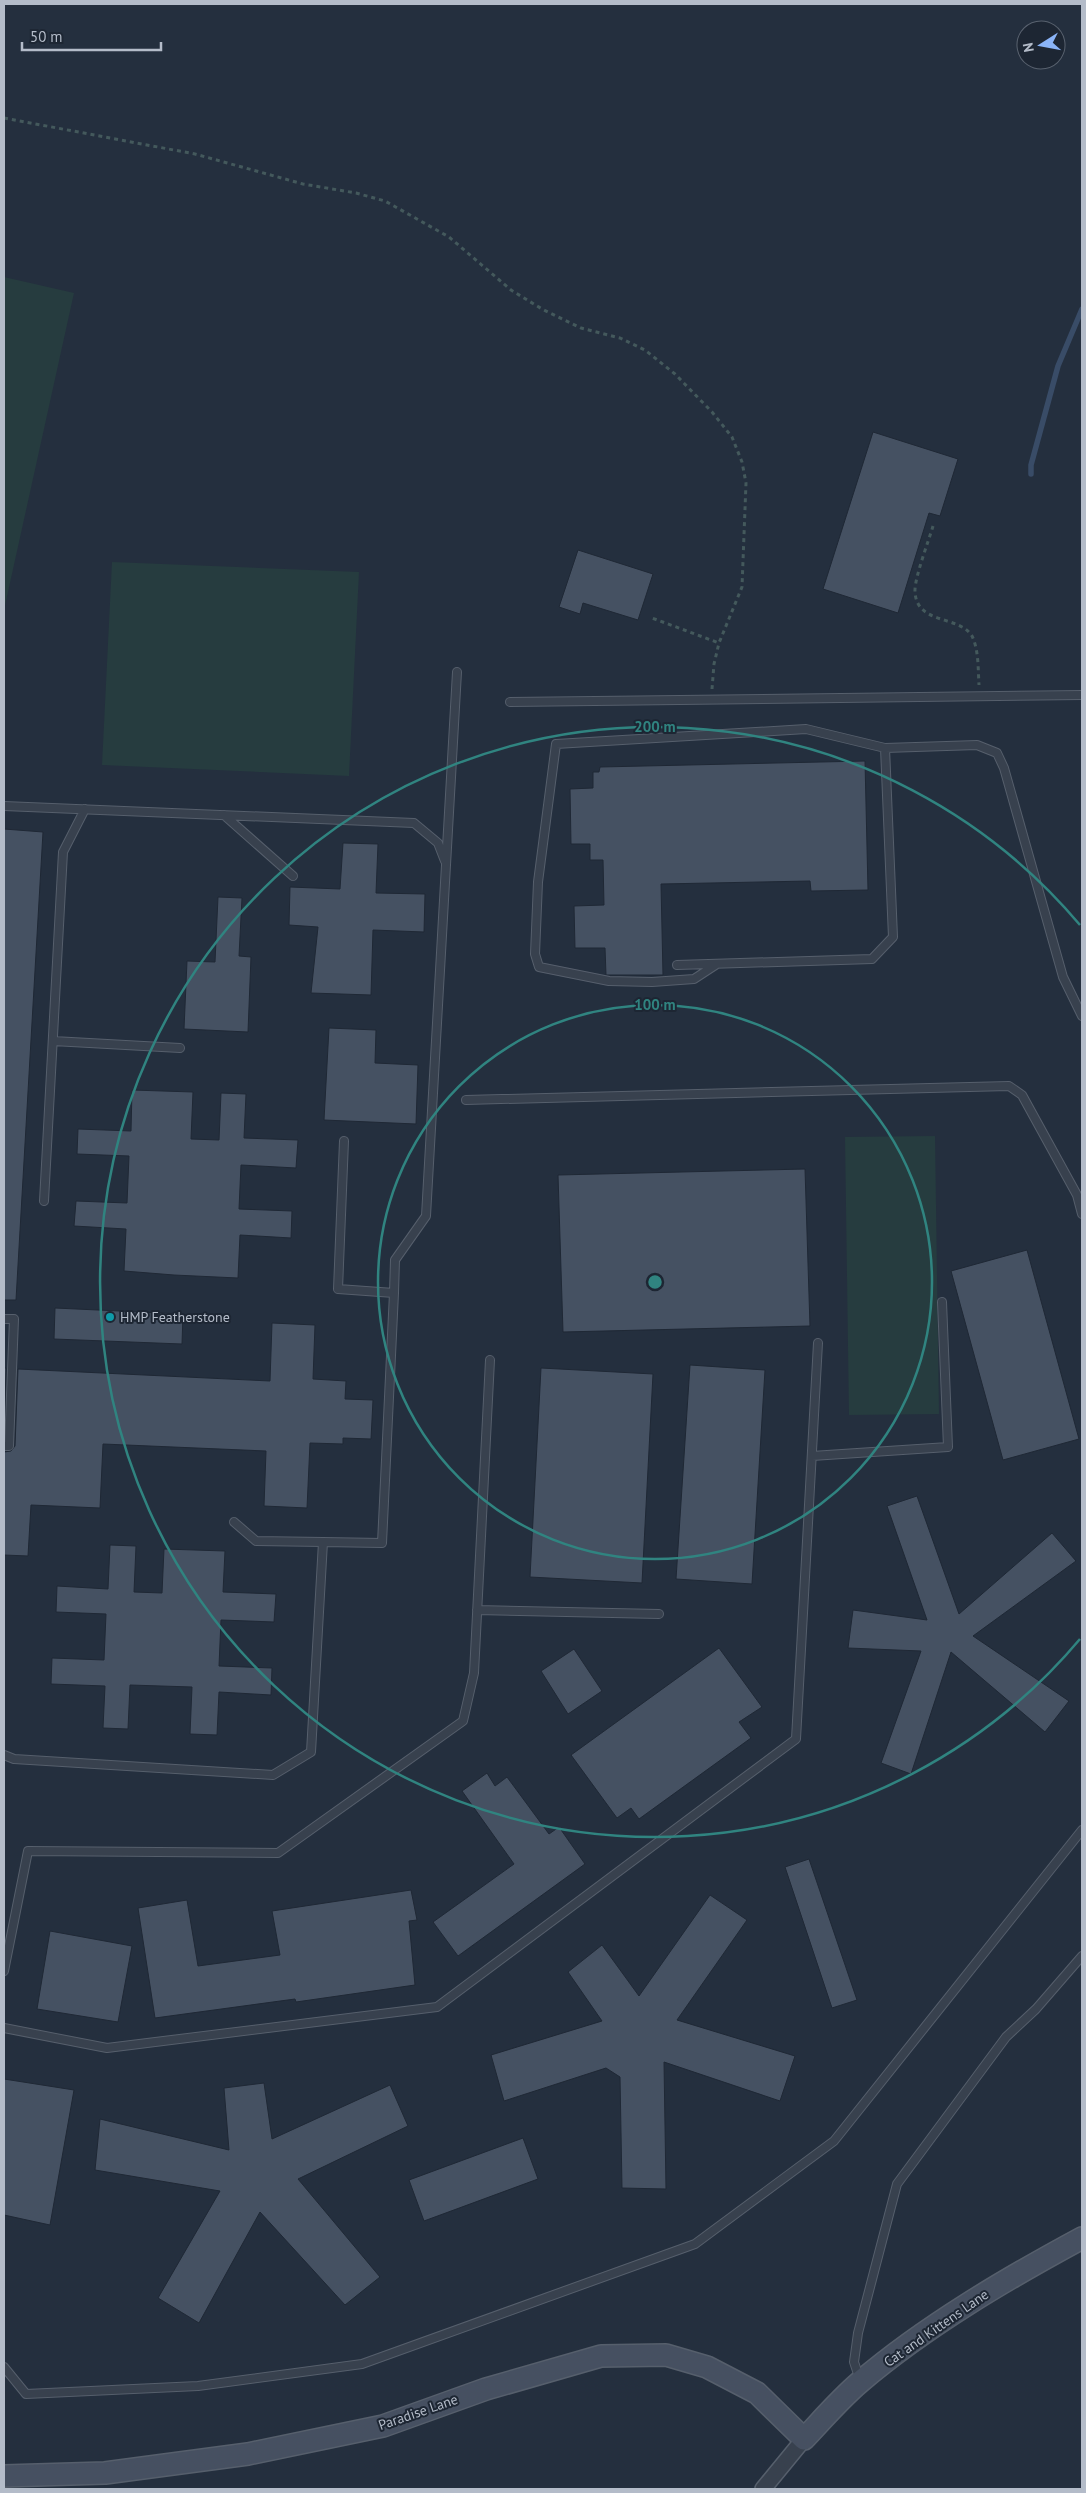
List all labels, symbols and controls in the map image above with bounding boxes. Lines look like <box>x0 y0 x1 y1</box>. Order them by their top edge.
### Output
scale bar <box>22 20 161 52</box>
north arrow <box>1016 20 1066 70</box>
text: 50 m <box>30 27 63 46</box>
text: N <box>1019 41 1038 54</box>
text: 200 m <box>634 717 676 736</box>
text: 100 m <box>634 995 676 1014</box>
centre of rings <box>646 1273 664 1291</box>
place label: HMP Featherstone <box>120 1308 230 1326</box>
marker: HMP Featherstone <box>104 1311 116 1323</box>
street label: Cat and Kittens Lane <box>880 2285 992 2371</box>
street label: Paradise Lane <box>376 2390 460 2434</box>

